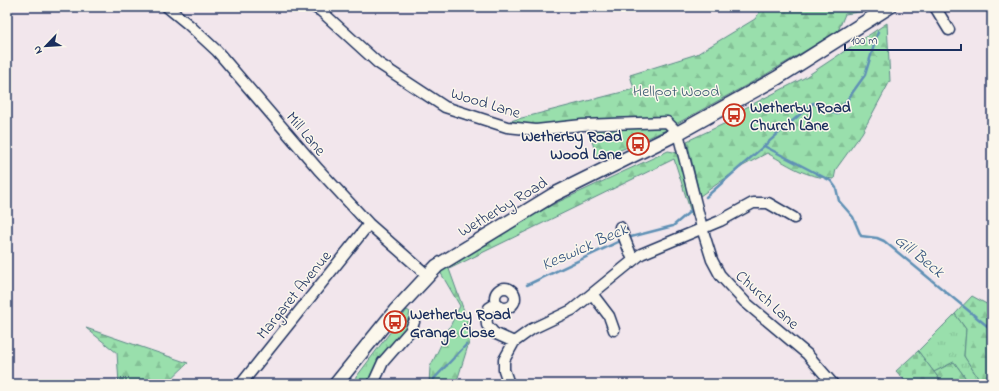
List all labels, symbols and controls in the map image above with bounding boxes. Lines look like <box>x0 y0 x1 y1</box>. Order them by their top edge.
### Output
north arrow <box>26 26 66 66</box>
scale bar <box>845 26 961 52</box>
text: 100 m <box>851 32 878 50</box>
text: N <box>29 43 47 57</box>
park label: Hellpot Wood <box>633 80 719 104</box>
street label: Wood Lane <box>448 82 524 126</box>
place label: Wetherby Road Church Lane <box>750 96 851 138</box>
bus stop icon: Wetherby Road Church Lane <box>721 102 747 128</box>
street label: Mill Lane <box>280 107 332 162</box>
place label: Wetherby Road Wood Lane <box>521 125 623 167</box>
bus stop icon: Wetherby Road Wood Lane <box>625 131 651 157</box>
street label: Wetherby Road <box>454 171 552 244</box>
water label: Keswick Beck <box>537 217 633 278</box>
water label: Gill Beck <box>889 228 951 285</box>
street label: Margaret Avenue <box>251 245 339 345</box>
street label: Church Lane <box>729 265 805 336</box>
place label: Wetherby Road Grange Close <box>410 303 511 346</box>
bus stop icon: Wetherby Road Grange Close <box>382 309 408 335</box>

